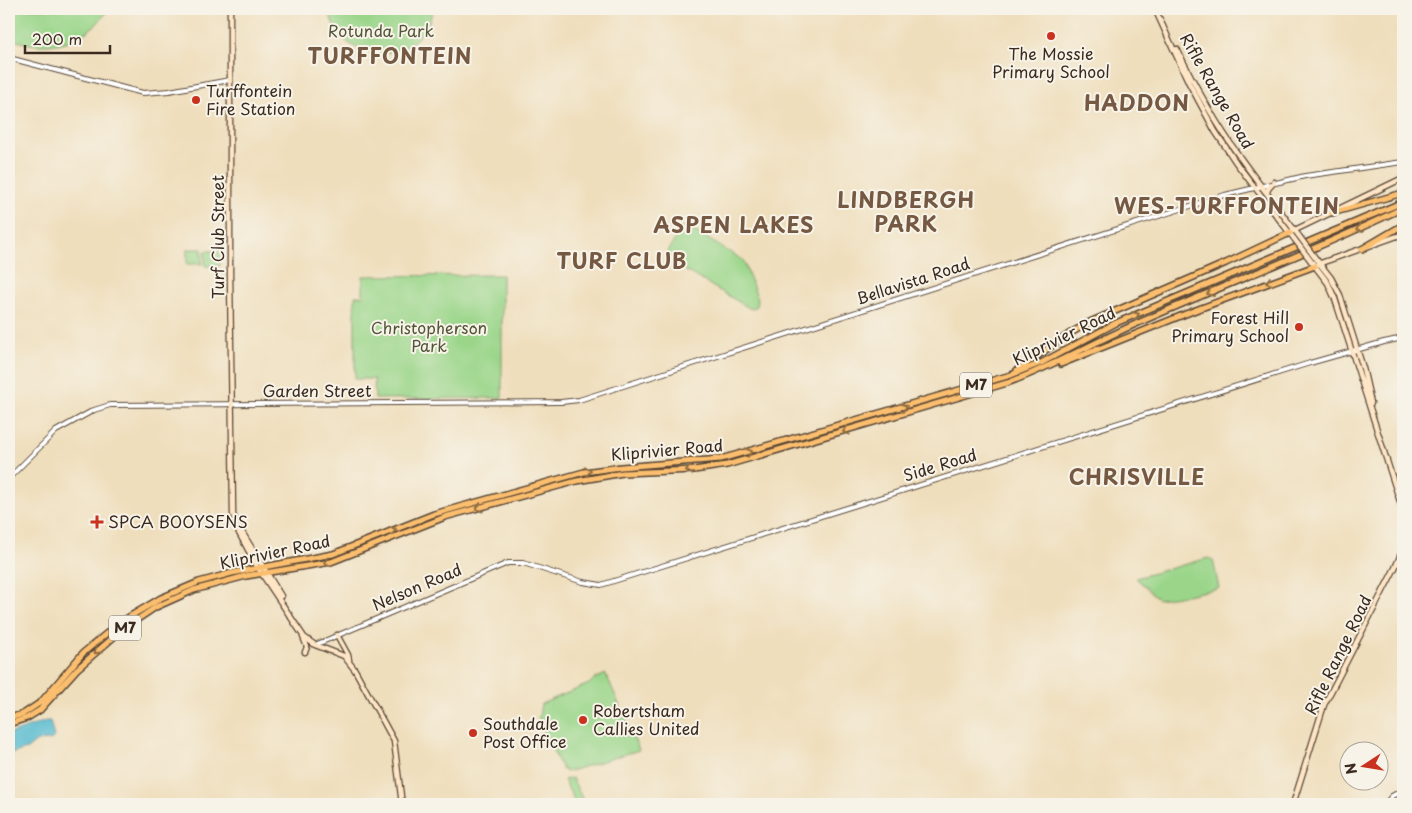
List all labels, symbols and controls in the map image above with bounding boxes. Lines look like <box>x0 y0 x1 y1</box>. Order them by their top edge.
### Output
park label: Rotunda Park <box>328 18 434 42</box>
scale bar <box>25 22 110 54</box>
text: 200 m <box>32 27 82 50</box>
street label: Rifle Range Road <box>1175 28 1261 153</box>
marker: The Mossie Primary School <box>1045 30 1057 42</box>
district label: TURFFONTEIN <box>308 39 472 71</box>
place label: The Mossie Primary School <box>992 41 1110 83</box>
place label: Turffontein Fire Station <box>206 78 295 120</box>
district label: HADDON <box>1084 86 1190 118</box>
marker: Turffontein Fire Station <box>190 94 202 106</box>
street label: Turf Club Street <box>205 175 229 299</box>
district label: LINDBERGH PARK <box>837 183 975 239</box>
district label: WES-TURFFONTEIN <box>1114 189 1340 221</box>
district label: ASPEN LAKES <box>654 208 814 240</box>
one-way arrow <box>1355 223 1364 233</box>
district label: TURF CLUB <box>556 244 688 276</box>
street label: Bellavista Road <box>853 250 973 310</box>
one-way arrow <box>1265 276 1273 286</box>
one-way arrow <box>1206 286 1215 297</box>
street label: Kliprivier Road <box>1008 300 1119 371</box>
place label: Forest Hill Primary School <box>1171 305 1289 347</box>
one-way arrow <box>1131 310 1140 321</box>
park label: Christopherson Park <box>371 315 487 357</box>
marker: Forest Hill Primary School <box>1293 321 1305 333</box>
road number: M7 <box>960 372 992 398</box>
street label: Garden Street <box>263 378 372 402</box>
one-way arrow <box>900 402 908 412</box>
one-way arrow <box>843 425 851 435</box>
street label: Kliprivier Road <box>610 432 724 466</box>
street label: Side Road <box>900 441 979 487</box>
one-way arrow <box>744 448 752 458</box>
district label: CHRISVILLE <box>1069 460 1205 492</box>
one-way arrow <box>685 464 693 475</box>
one-way arrow <box>583 466 592 477</box>
one-way arrow <box>475 502 484 513</box>
place label: SPCA BOOYSENS <box>108 509 248 533</box>
marker: SPCA BOOYSENS <box>90 515 104 529</box>
one-way arrow <box>388 526 396 536</box>
street label: Kliprivier Road <box>217 528 332 574</box>
street label: Nelson Road <box>368 556 465 616</box>
one-way arrow <box>323 557 331 567</box>
street label: Rifle Range Road <box>1298 591 1376 718</box>
road number: M7 <box>109 616 141 640</box>
one-way arrow <box>94 645 103 654</box>
place label: Robertsham Callies United <box>593 698 699 740</box>
place label: Southdale Post Office <box>483 711 567 753</box>
marker: Robertsham Callies United <box>577 714 589 726</box>
marker: Southdale Post Office <box>467 727 479 739</box>
north arrow <box>1340 740 1390 790</box>
text: N <box>1339 761 1362 776</box>

